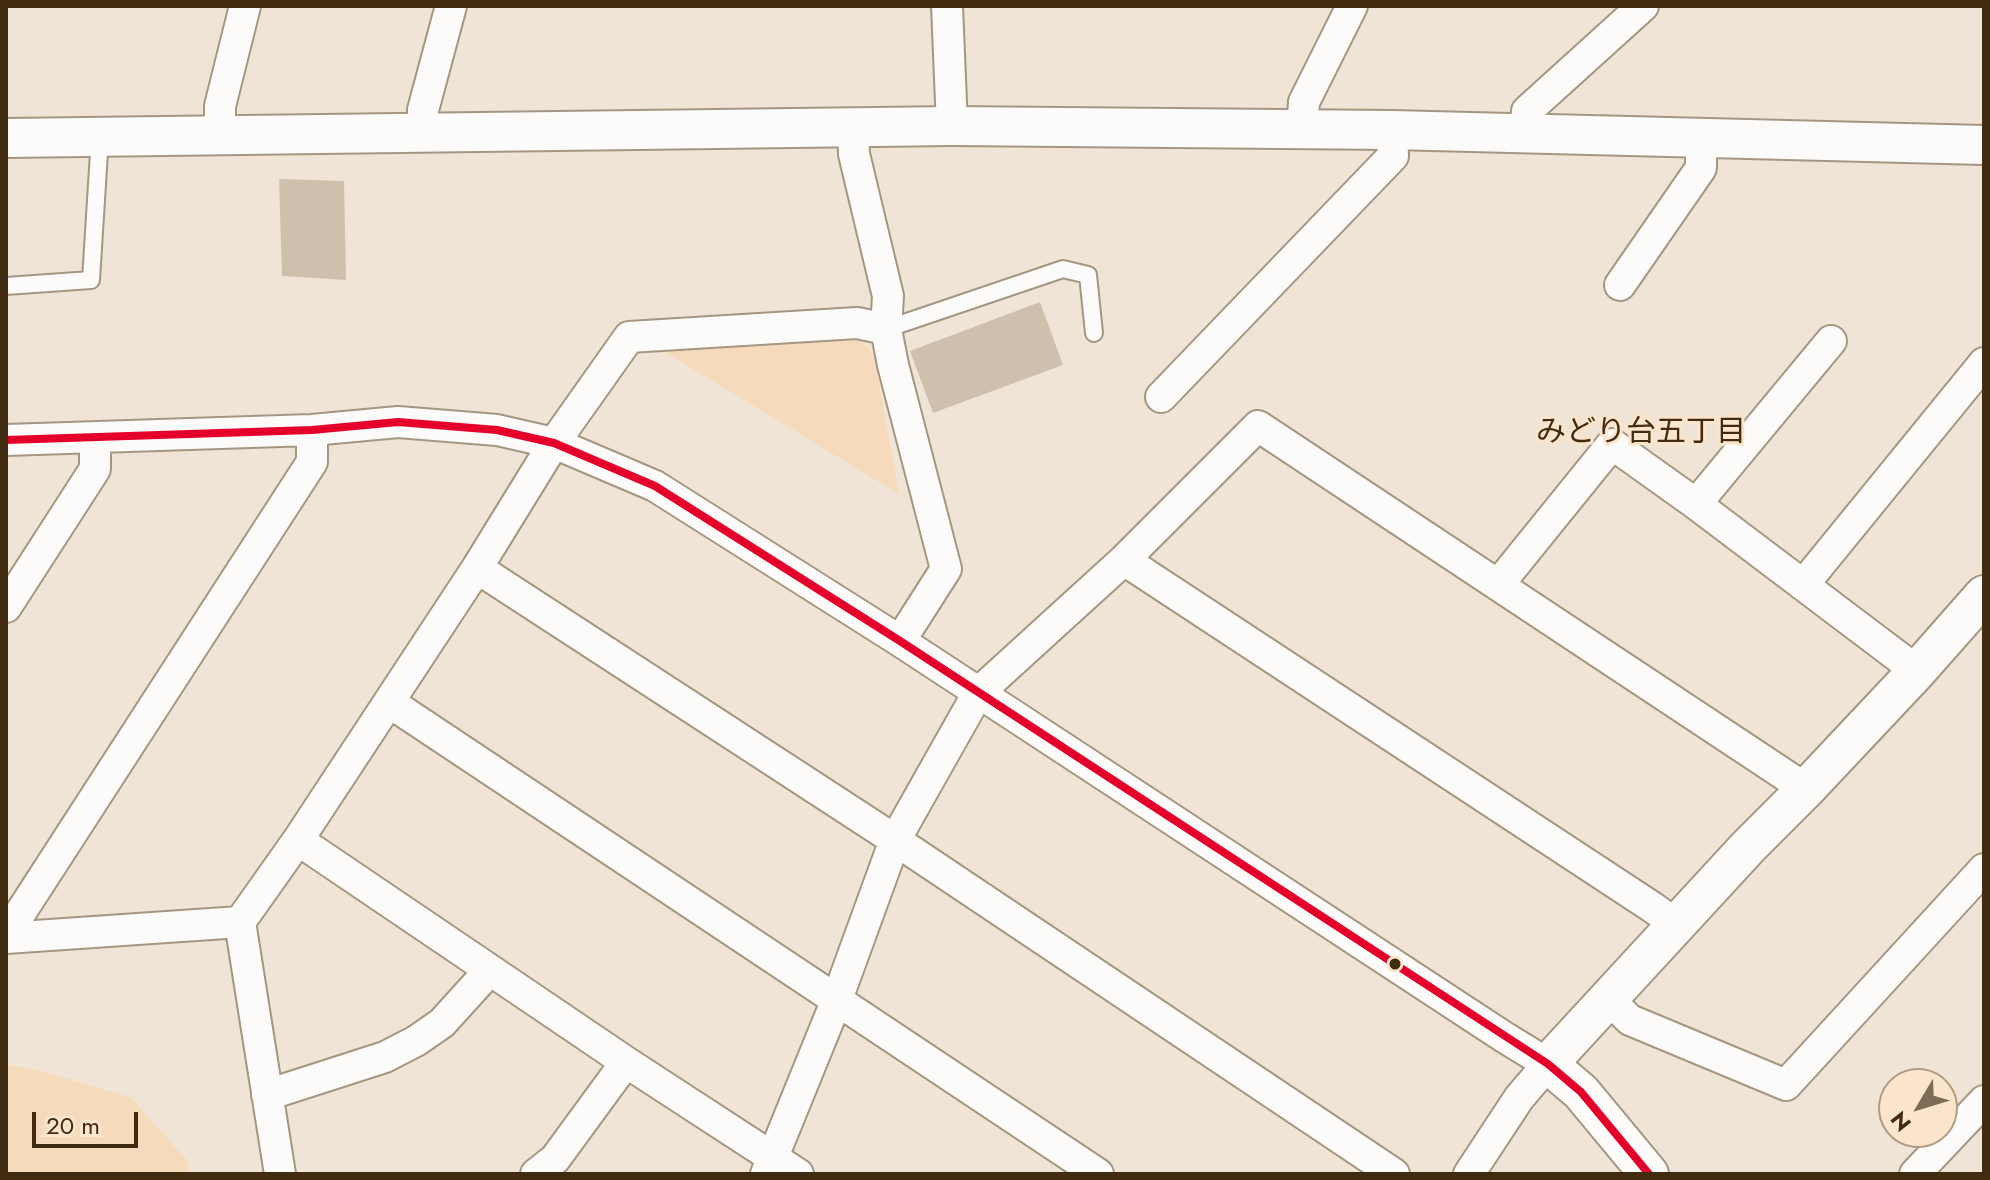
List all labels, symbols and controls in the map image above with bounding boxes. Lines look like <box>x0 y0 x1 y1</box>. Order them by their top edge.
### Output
district label: みどり台五丁目 <box>1536 416 1746 452</box>
unlabelled marker <box>1387 956 1403 972</box>
north arrow <box>1878 1068 1958 1148</box>
scale bar <box>36 1096 142 1146</box>
text: N <box>1883 1105 1919 1138</box>
text: 20 m <box>46 1108 100 1143</box>

